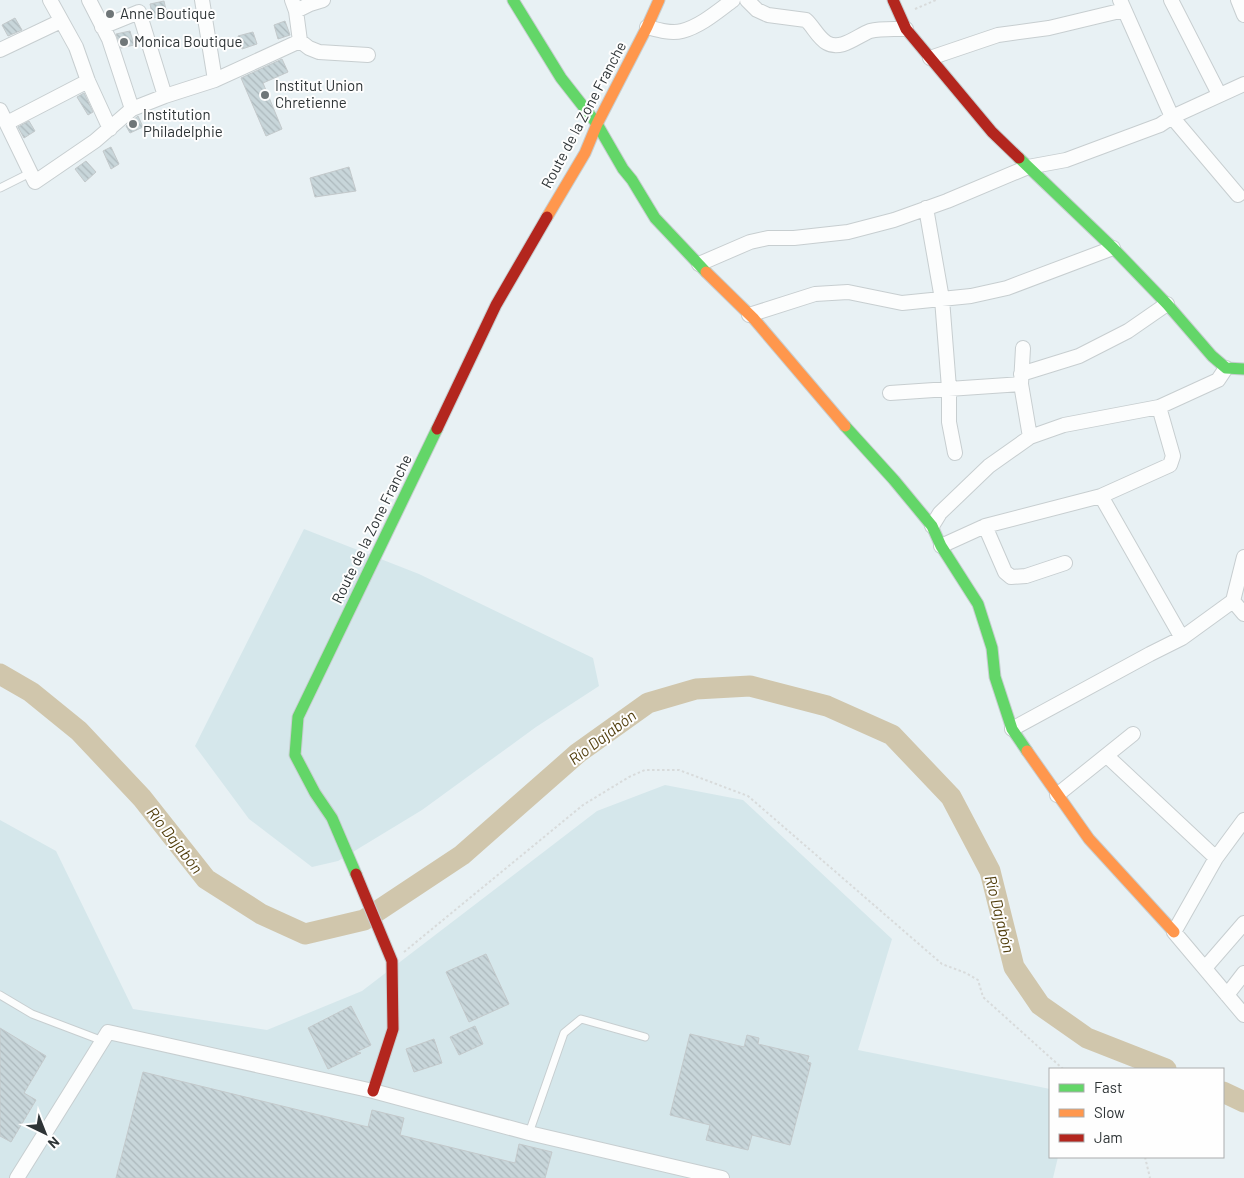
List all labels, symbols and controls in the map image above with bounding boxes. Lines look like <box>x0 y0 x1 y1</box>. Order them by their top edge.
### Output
place label: Anne Boutique <box>120 4 215 22</box>
marker: Anne Boutique <box>104 8 116 20</box>
place label: Monica Boutique <box>134 32 243 50</box>
marker: Monica Boutique <box>118 36 130 48</box>
street label: Route de la Zone Franche <box>537 38 629 191</box>
place label: Institut Union Chretienne <box>275 76 363 111</box>
marker: Institut Union Chretienne <box>259 89 271 101</box>
place label: Institution Philadelphie <box>143 105 223 140</box>
marker: Institution Philadelphie <box>127 118 139 130</box>
street label: Route de la Zone Franche <box>327 451 415 606</box>
water label: Río Dajabón <box>564 705 639 768</box>
water label: Río Dajabón <box>143 803 207 877</box>
water label: Río Dajabón <box>982 873 1019 955</box>
legend <box>1049 1068 1224 1158</box>
text: Fast <box>1094 1078 1122 1096</box>
text: Slow <box>1094 1103 1125 1121</box>
north arrow <box>20 1108 70 1158</box>
text: Jam <box>1094 1128 1123 1146</box>
text: N <box>45 1133 63 1152</box>

